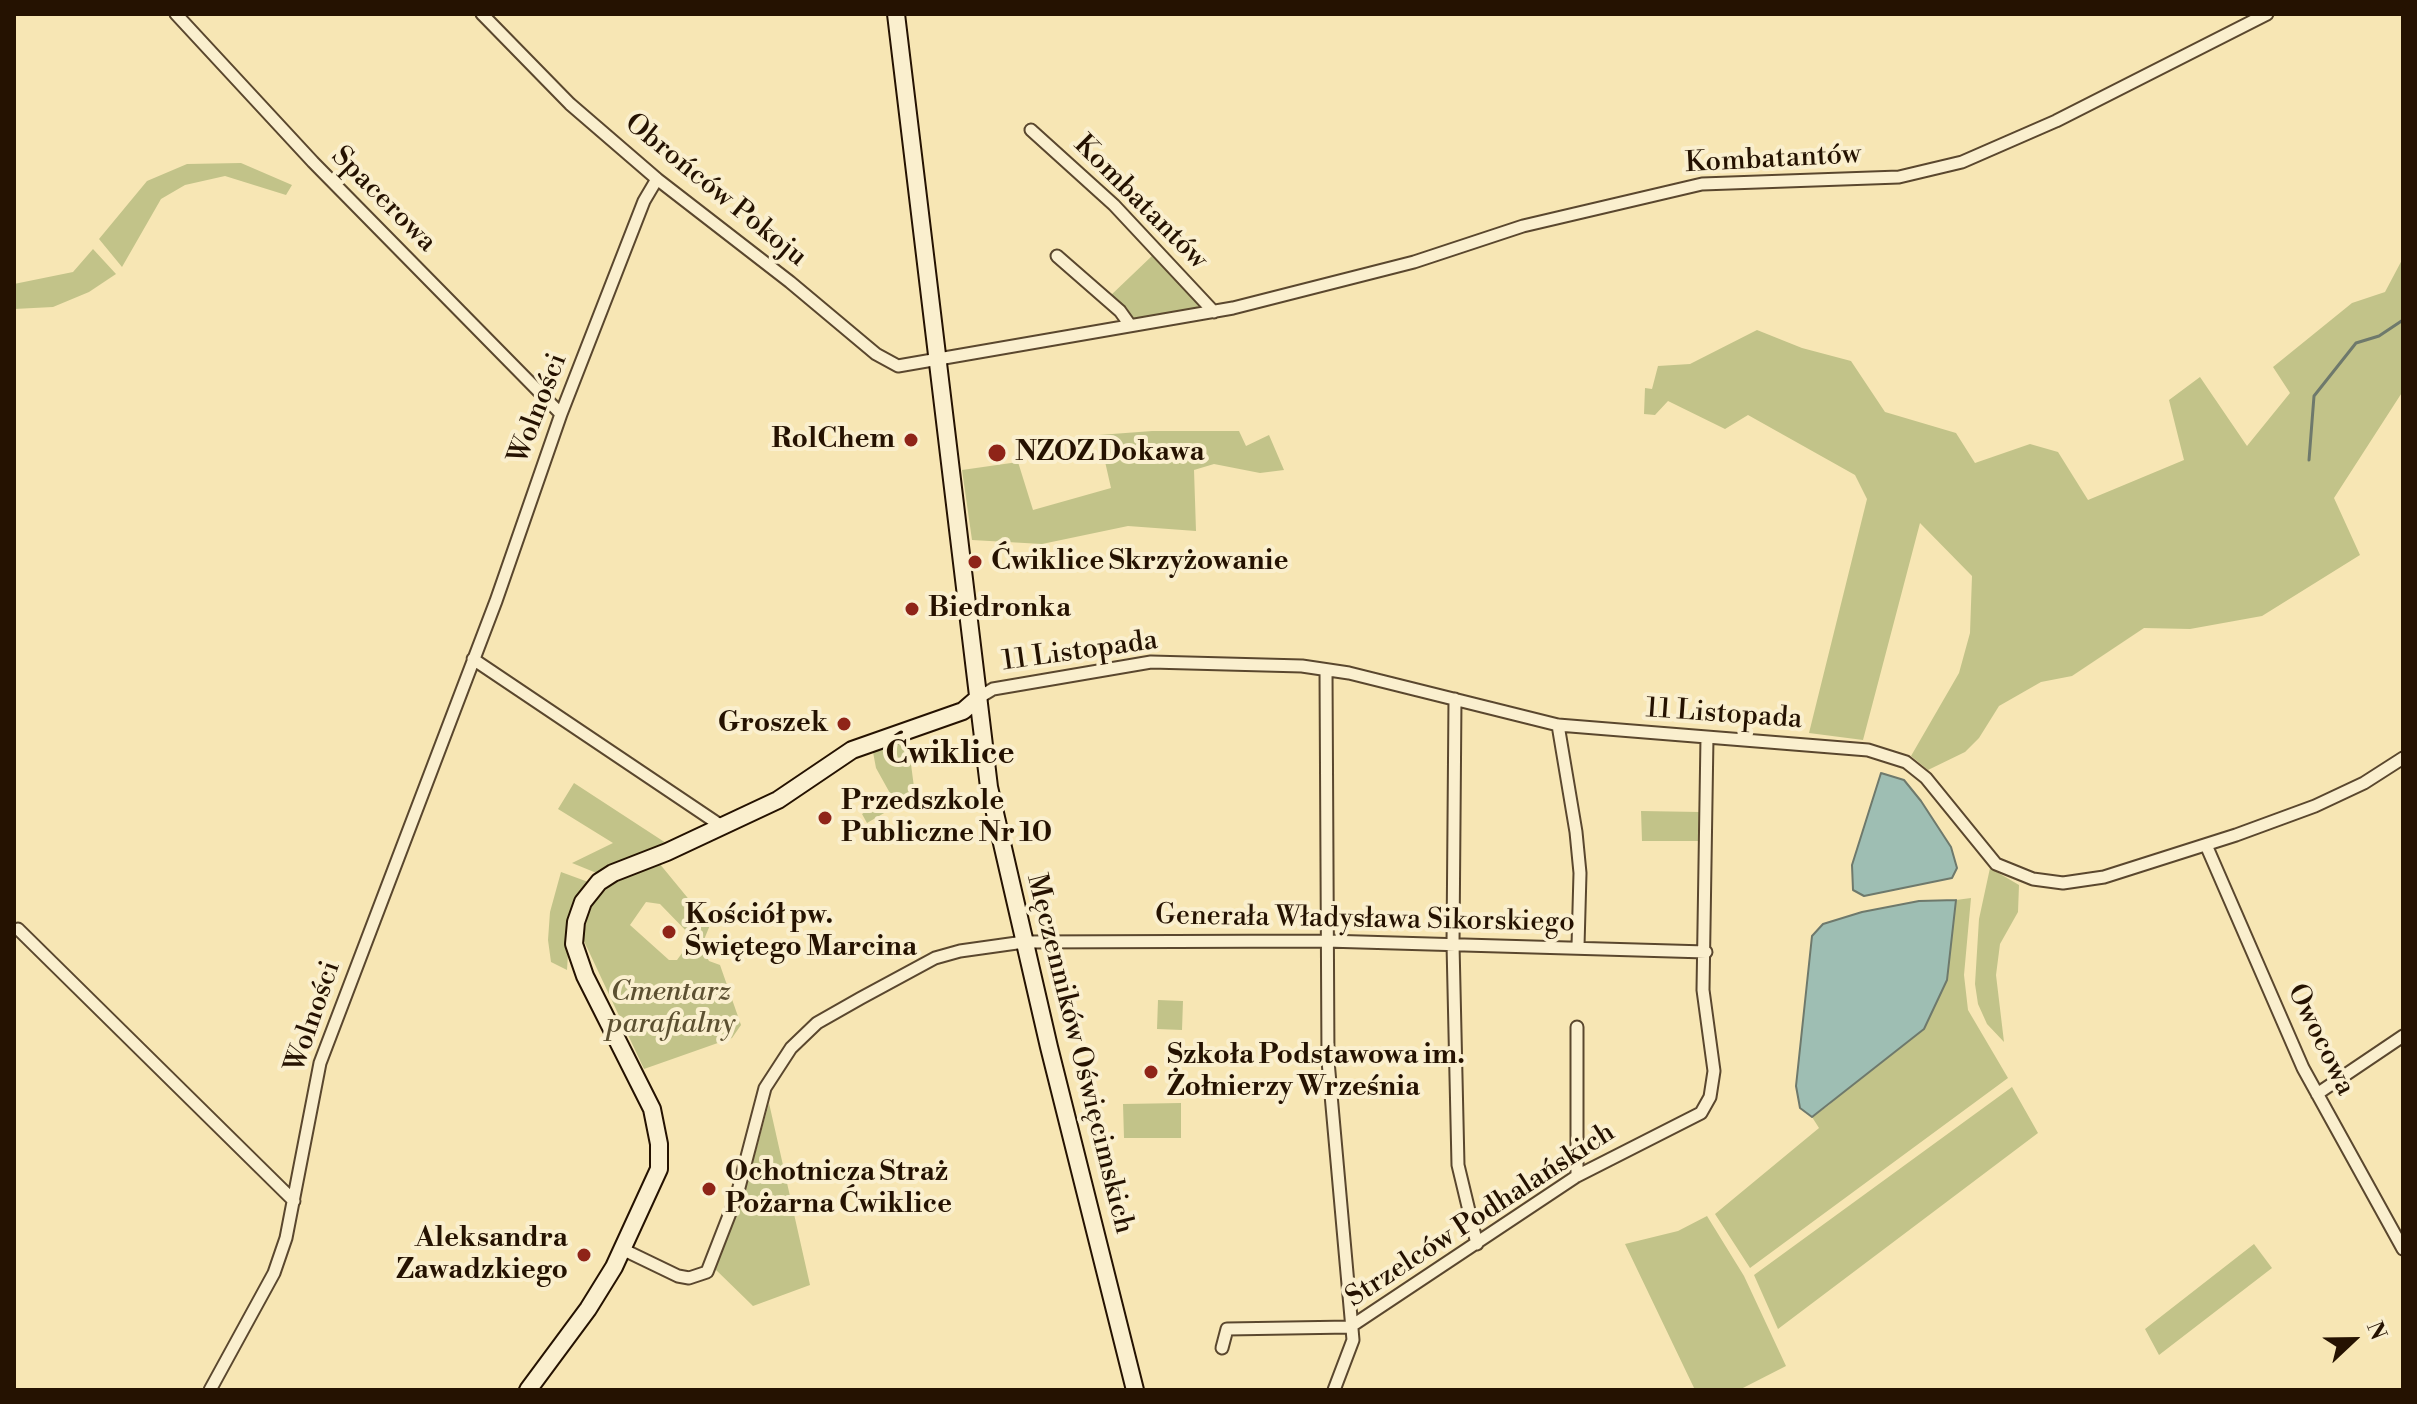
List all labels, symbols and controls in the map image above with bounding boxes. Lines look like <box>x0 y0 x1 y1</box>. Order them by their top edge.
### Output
street label: Obrońców Pokoju <box>617 107 813 275</box>
street label: Kombatantów <box>1066 129 1214 277</box>
street label: Kombatantów <box>1684 139 1862 181</box>
street label: Spacerowa <box>323 140 443 260</box>
street label: Wolności <box>503 349 575 469</box>
place label: RolChem <box>771 423 895 457</box>
marker: RolChem <box>902 431 920 449</box>
place label: NZOZ Dokawa <box>1015 436 1205 470</box>
marker: NZOZ Dokawa <box>986 442 1008 464</box>
place label: Ćwiklice Skrzyżowanie <box>991 545 1289 579</box>
marker: Ćwiklice Skrzyżowanie <box>966 553 984 571</box>
place label: Biedronka <box>928 592 1071 626</box>
marker: Biedronka <box>903 600 921 618</box>
street label: 11 Listopada <box>1000 624 1160 680</box>
street label: 11 Listopada <box>1645 693 1803 737</box>
place label: Groszek <box>718 707 828 741</box>
marker: Groszek <box>835 715 853 733</box>
district label: Ćwiklice <box>885 736 1015 774</box>
place label: Przedszkole Publiczne Nr 10 <box>841 785 1052 851</box>
marker: Przedszkole Publiczne Nr 10 <box>816 809 834 827</box>
street label: Męczenników Oświęcimskich <box>1018 871 1140 1237</box>
place label: Kościół pw. Świętego Marcina <box>685 899 917 965</box>
street label: Generała Władysława Sikorskiego <box>1155 900 1575 940</box>
marker: Kościół pw. Świętego Marcina <box>660 923 678 941</box>
street label: Wolności <box>279 957 349 1077</box>
park label: Cmentarz parafialny <box>606 976 736 1042</box>
street label: Owocowa <box>2279 979 2361 1101</box>
place label: Szkoła Podstawowa im. Żołnierzy Września <box>1167 1039 1465 1105</box>
marker: Szkoła Podstawowa im. Żołnierzy Września <box>1142 1063 1160 1081</box>
street label: Strzelców Podhalańskich <box>1340 1116 1622 1316</box>
place label: Ochotnicza Straż Pożarna Ćwiklice <box>725 1156 952 1222</box>
marker: Ochotnicza Straż Pożarna Ćwiklice <box>700 1180 718 1198</box>
place label: Aleksandra Zawadzkiego <box>396 1222 568 1288</box>
marker: Aleksandra Zawadzkiego <box>575 1246 593 1264</box>
north arrow <box>2313 1300 2393 1380</box>
text: N <box>2360 1318 2391 1344</box>

